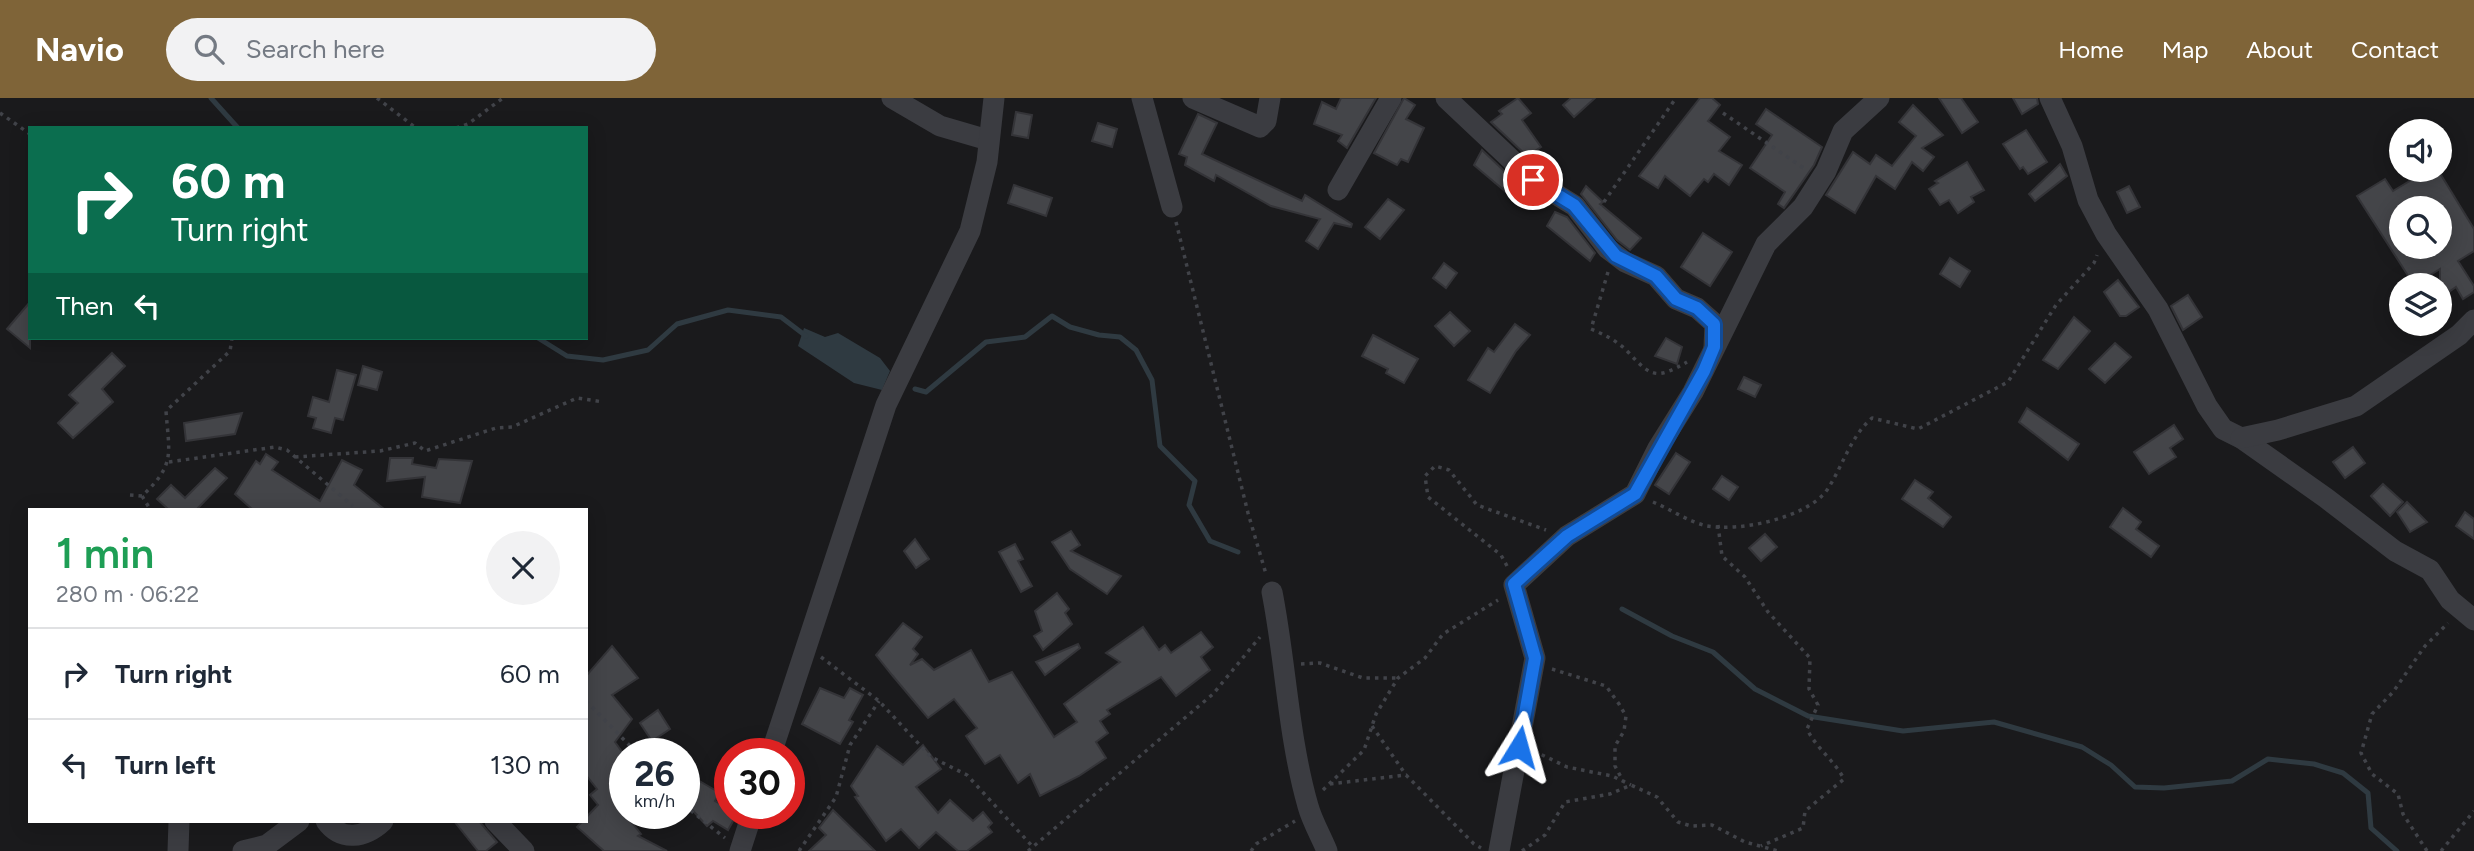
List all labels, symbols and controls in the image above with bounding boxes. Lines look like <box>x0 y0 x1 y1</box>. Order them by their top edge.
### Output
search box <box>166 18 656 81</box>
text: Navio <box>35 30 124 69</box>
icon: search <box>190 30 228 68</box>
text: Search here <box>246 33 385 65</box>
text: Home <box>2058 35 2124 64</box>
text: Map <box>2162 35 2208 64</box>
text: About <box>2246 35 2313 64</box>
text: Contact <box>2351 35 2439 64</box>
map controls <box>2389 119 2452 336</box>
button: sound <box>2389 119 2452 182</box>
pin <box>1503 150 1563 210</box>
text: 60 m <box>171 151 286 210</box>
icon: right <box>56 154 147 245</box>
icon: arrive <box>1514 161 1552 199</box>
button: search <box>2389 196 2452 259</box>
text: Turn right <box>171 211 309 249</box>
button: layers <box>2389 273 2452 336</box>
icon: left <box>128 287 166 325</box>
text: Then <box>56 290 114 322</box>
text: 1 min <box>56 528 154 579</box>
button: close <box>486 531 560 605</box>
text: 280 m · 06:22 <box>56 580 199 608</box>
icon: right <box>56 655 94 693</box>
text: Turn right <box>115 658 232 690</box>
text: 60 m <box>500 658 560 690</box>
position arrow <box>1482 710 1556 784</box>
speed limit sign: 30 <box>714 738 805 829</box>
icon: left <box>56 746 94 784</box>
text: Turn left <box>115 749 216 781</box>
text: 130 m <box>490 749 560 781</box>
text: 26 <box>634 753 675 795</box>
text: km/h <box>634 790 675 812</box>

